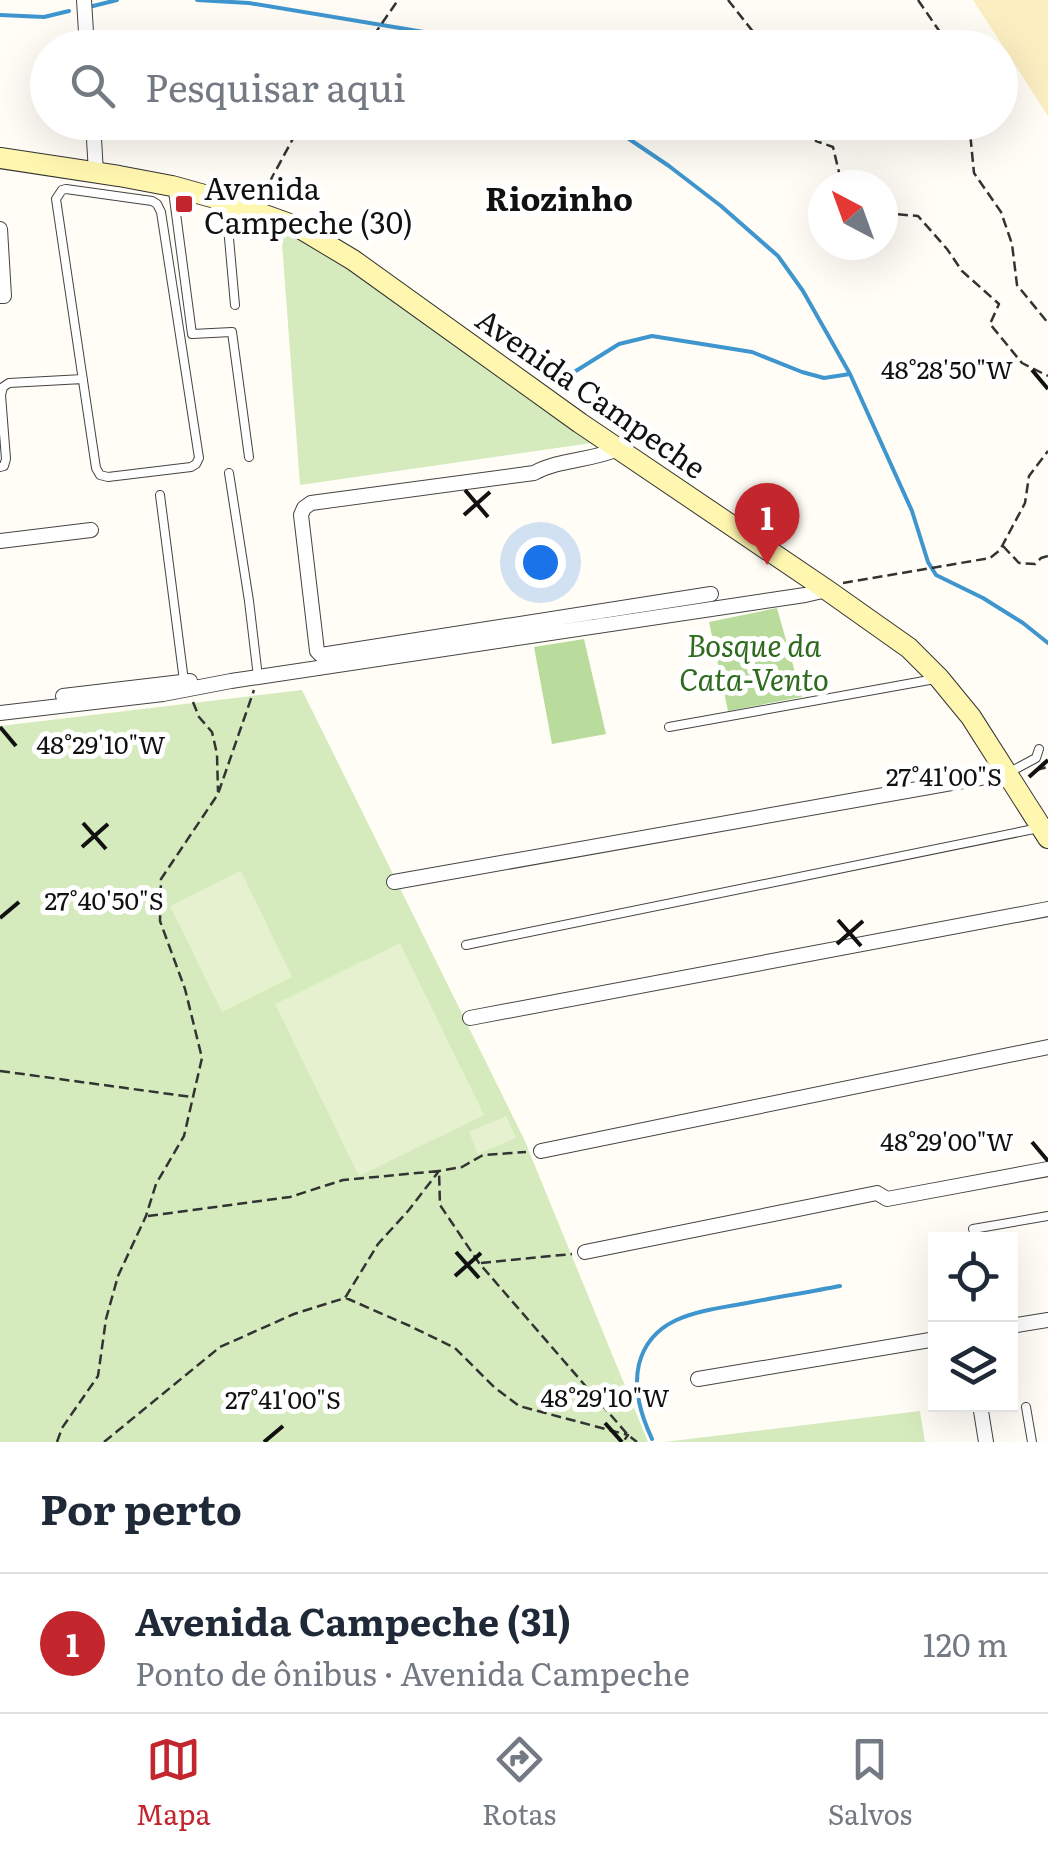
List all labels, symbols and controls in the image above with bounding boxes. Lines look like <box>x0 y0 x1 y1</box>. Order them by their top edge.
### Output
search box <box>30 30 1018 140</box>
text: Pesquisar aqui <box>145 57 406 114</box>
icon: search <box>65 58 120 113</box>
place label: Avenida Campeche (30) <box>204 165 413 243</box>
north arrow <box>808 170 898 260</box>
district label: Riozinho <box>485 173 633 221</box>
marker: Avenida Campeche (30) <box>173 193 195 215</box>
street label: Avenida Campeche <box>468 296 716 488</box>
text: 48°28'50"W <box>881 350 1013 387</box>
pin: 1 <box>734 482 800 565</box>
your location <box>515 537 566 588</box>
park label: Bosque da Cata-Vento <box>679 622 829 700</box>
text: 48°29'10"W <box>37 725 165 762</box>
text: 27°41'00"S <box>886 757 1002 794</box>
text: 27°40'50"S <box>44 881 164 918</box>
text: 48°29'00"W <box>880 1122 1014 1159</box>
map controls <box>928 1232 1018 1412</box>
button: locate <box>928 1232 1018 1322</box>
button: layers <box>928 1322 1018 1412</box>
text: 48°29'10"W <box>541 1378 669 1415</box>
text: 27°41'00"S <box>225 1380 341 1417</box>
text: Por perto <box>40 1476 242 1538</box>
text: Avenida Campeche (31) <box>135 1591 571 1648</box>
text: 1 <box>66 1619 79 1667</box>
text: 120 m <box>923 1619 1008 1667</box>
text: Ponto de ônibus · Avenida Campeche <box>135 1648 690 1696</box>
tab: Mapa <box>136 1732 211 1834</box>
tab: Rotas <box>482 1732 556 1834</box>
tab: Salvos <box>828 1732 912 1834</box>

